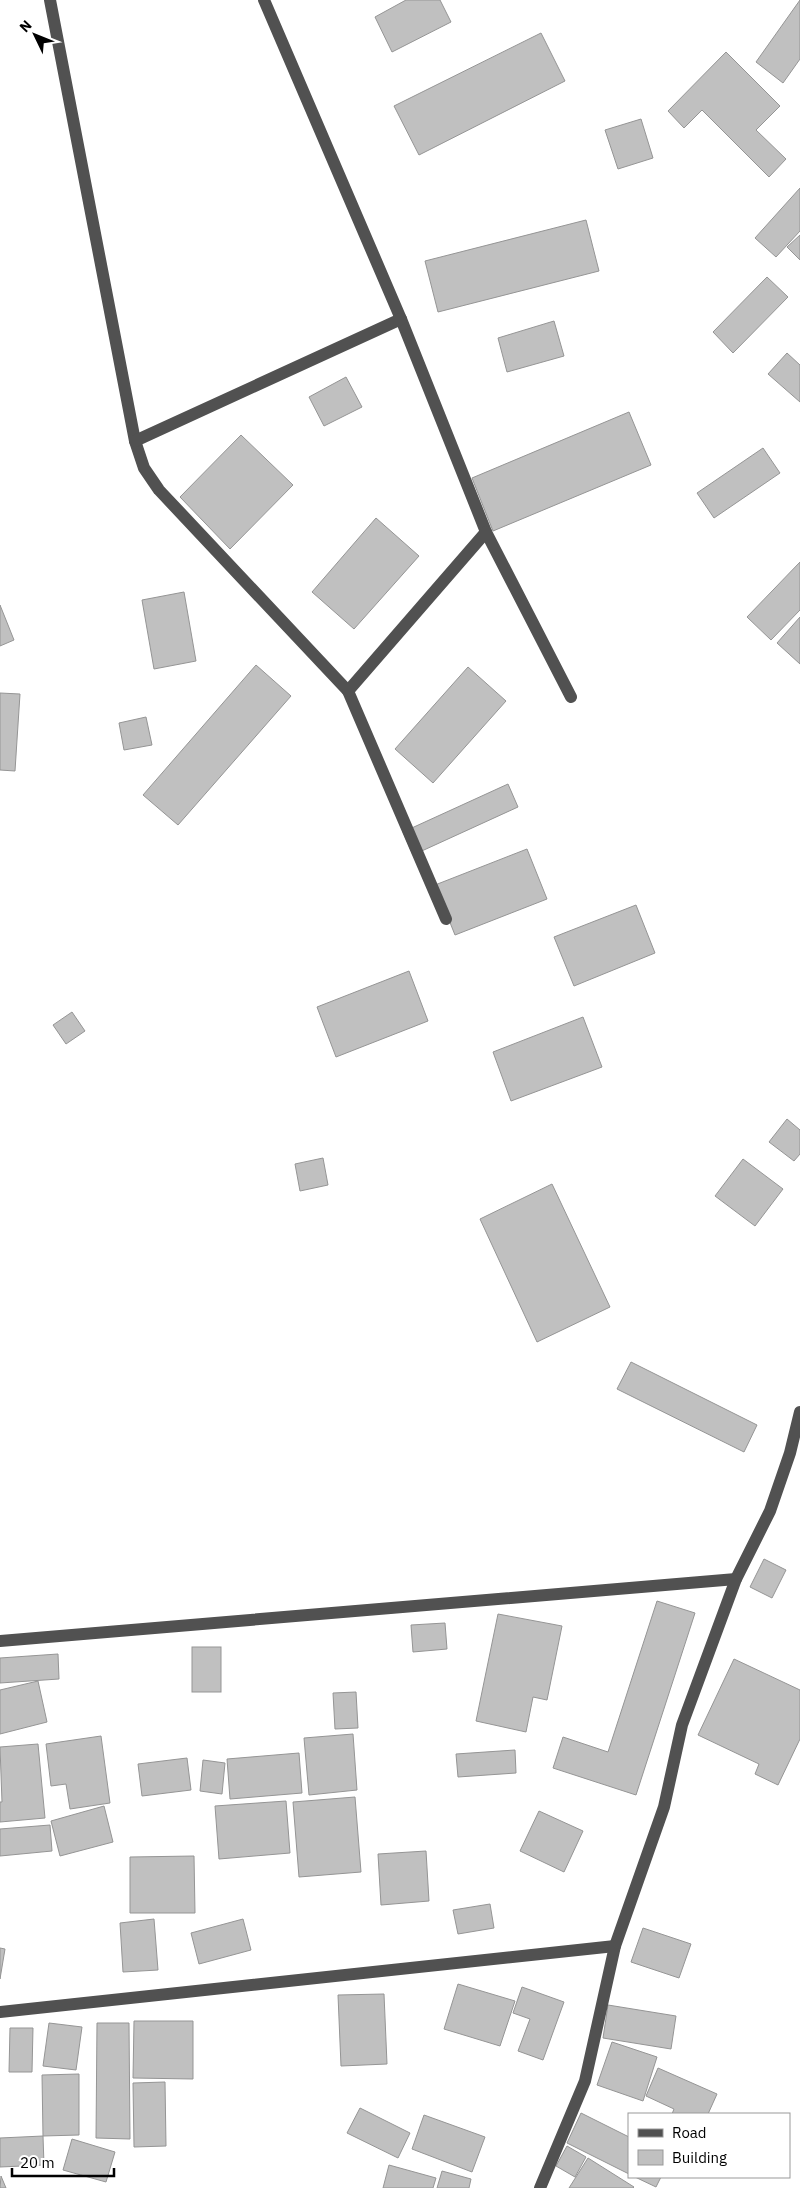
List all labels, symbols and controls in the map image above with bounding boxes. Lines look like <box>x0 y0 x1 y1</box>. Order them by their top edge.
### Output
north arrow <box>10 10 60 60</box>
text: N <box>15 16 36 36</box>
legend <box>628 2113 790 2178</box>
text: Road <box>672 2123 707 2142</box>
scale bar <box>12 2146 115 2178</box>
text: Building <box>672 2148 727 2167</box>
text: 20 m <box>20 2153 55 2172</box>

